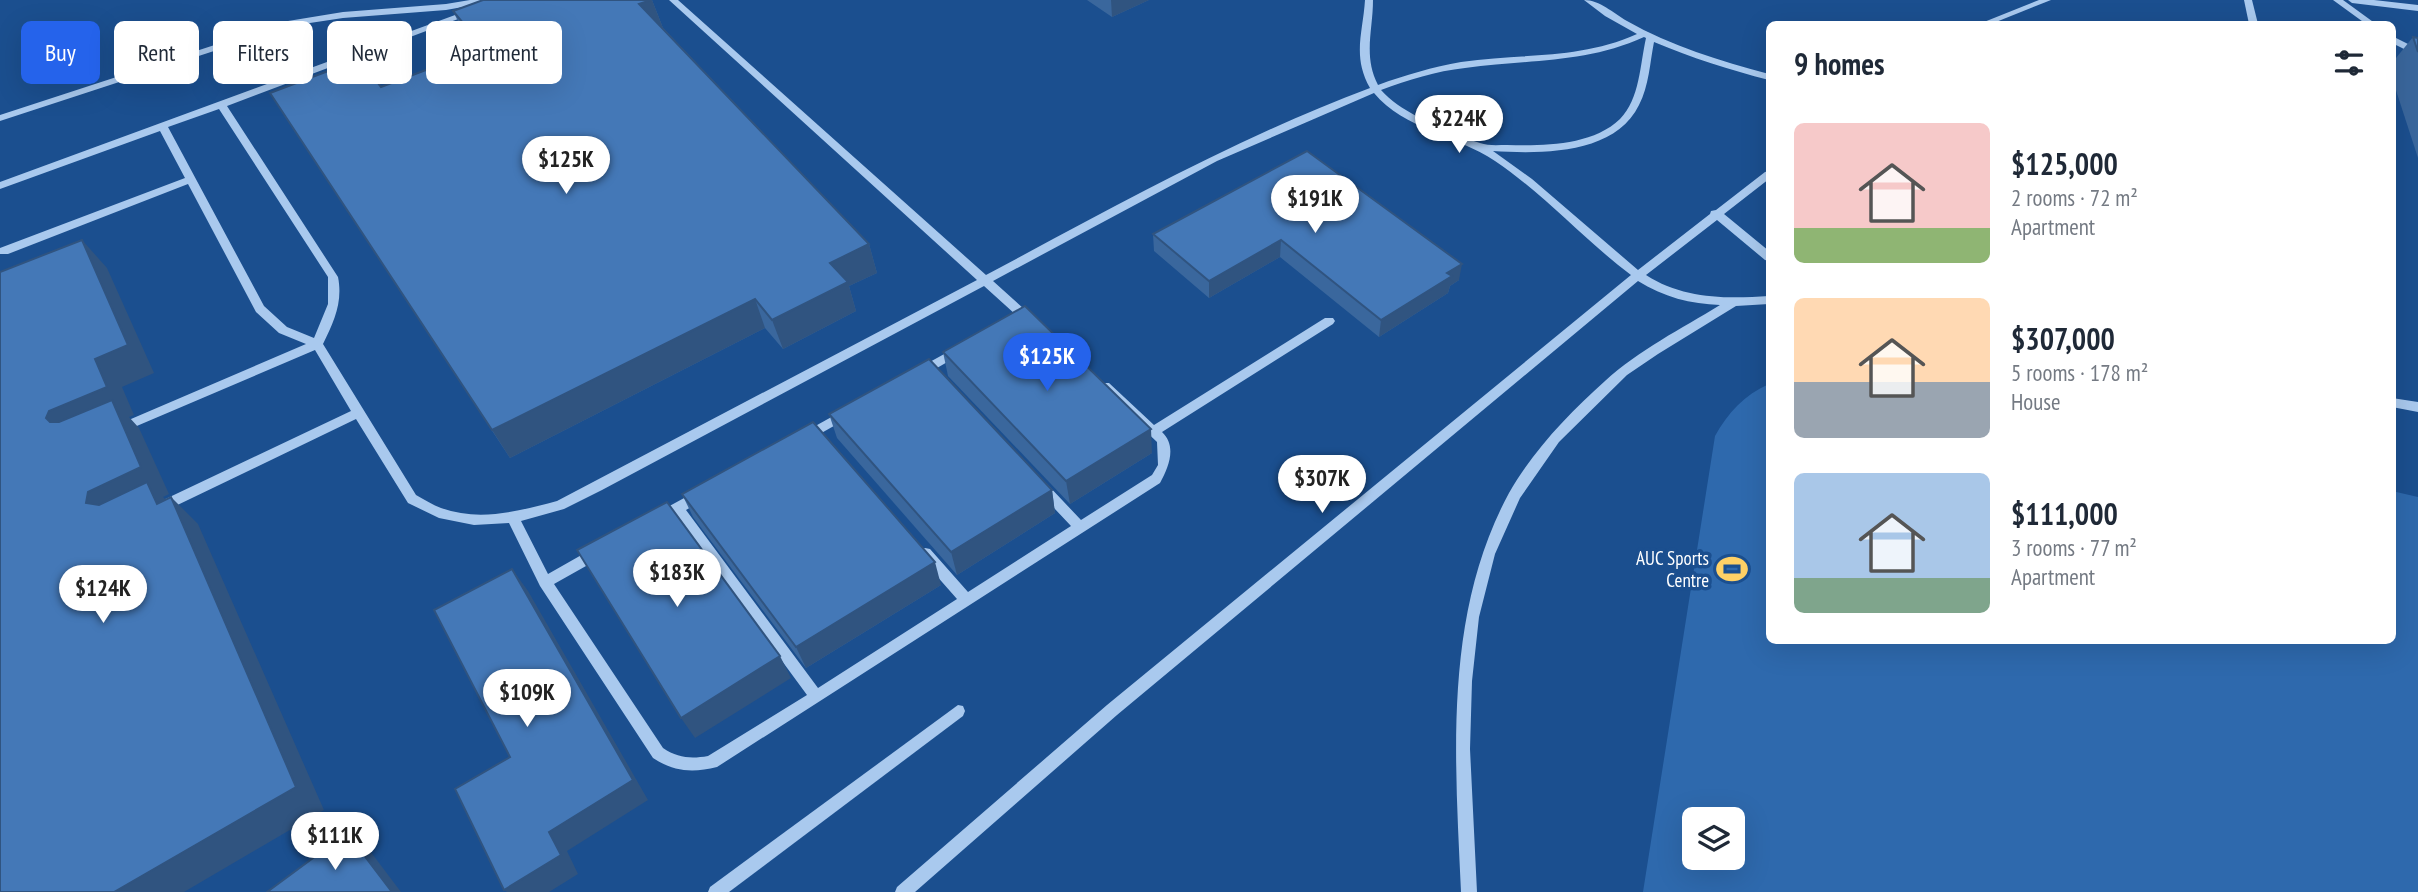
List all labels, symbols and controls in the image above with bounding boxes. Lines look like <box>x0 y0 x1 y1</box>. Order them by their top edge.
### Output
chip: Buy <box>21 21 100 84</box>
chip: Rent <box>114 21 199 84</box>
chip: Filters <box>213 21 313 84</box>
chip: New <box>327 21 412 84</box>
chip: Apartment <box>426 21 562 84</box>
text: 9 homes <box>1794 44 1885 83</box>
icon: filters <box>2330 44 2368 82</box>
pin: $224K <box>1410 96 1508 155</box>
text: $224K <box>1431 103 1487 132</box>
pin: $125K <box>517 136 615 196</box>
text: $125K <box>538 144 594 173</box>
text: $125,000 <box>2011 144 2118 183</box>
icon: home <box>1850 151 1934 235</box>
pin: $191K <box>1266 176 1364 235</box>
text: $191K <box>1287 183 1343 212</box>
text: 2 rooms · 72 m² <box>2011 183 2138 212</box>
text: Apartment <box>2011 212 2095 241</box>
text: $307,000 <box>2011 319 2115 358</box>
icon: home <box>1850 326 1934 410</box>
pin: $125K <box>998 334 1096 393</box>
text: $125K <box>1019 341 1075 370</box>
text: 5 rooms · 178 m² <box>2011 358 2148 387</box>
text: House <box>2011 387 2061 416</box>
pin: $307K <box>1273 456 1371 515</box>
text: $307K <box>1294 463 1350 492</box>
text: $111,000 <box>2011 494 2118 533</box>
icon: home <box>1850 501 1934 585</box>
text: 3 rooms · 77 m² <box>2011 533 2137 562</box>
place label: AUC Sports Centre <box>1636 546 1709 592</box>
pin: $183K <box>628 550 726 609</box>
sports icon: AUC Sports Centre <box>1715 552 1749 586</box>
text: $183K <box>649 557 705 586</box>
text: Apartment <box>2011 562 2095 591</box>
pin: $124K <box>54 566 152 625</box>
text: $124K <box>75 573 131 602</box>
pin: $109K <box>478 670 576 729</box>
text: $109K <box>499 677 555 706</box>
map controls <box>1682 807 1745 870</box>
button: layers <box>1682 807 1745 870</box>
pin: $111K <box>286 812 384 872</box>
text: $111K <box>307 820 363 849</box>

